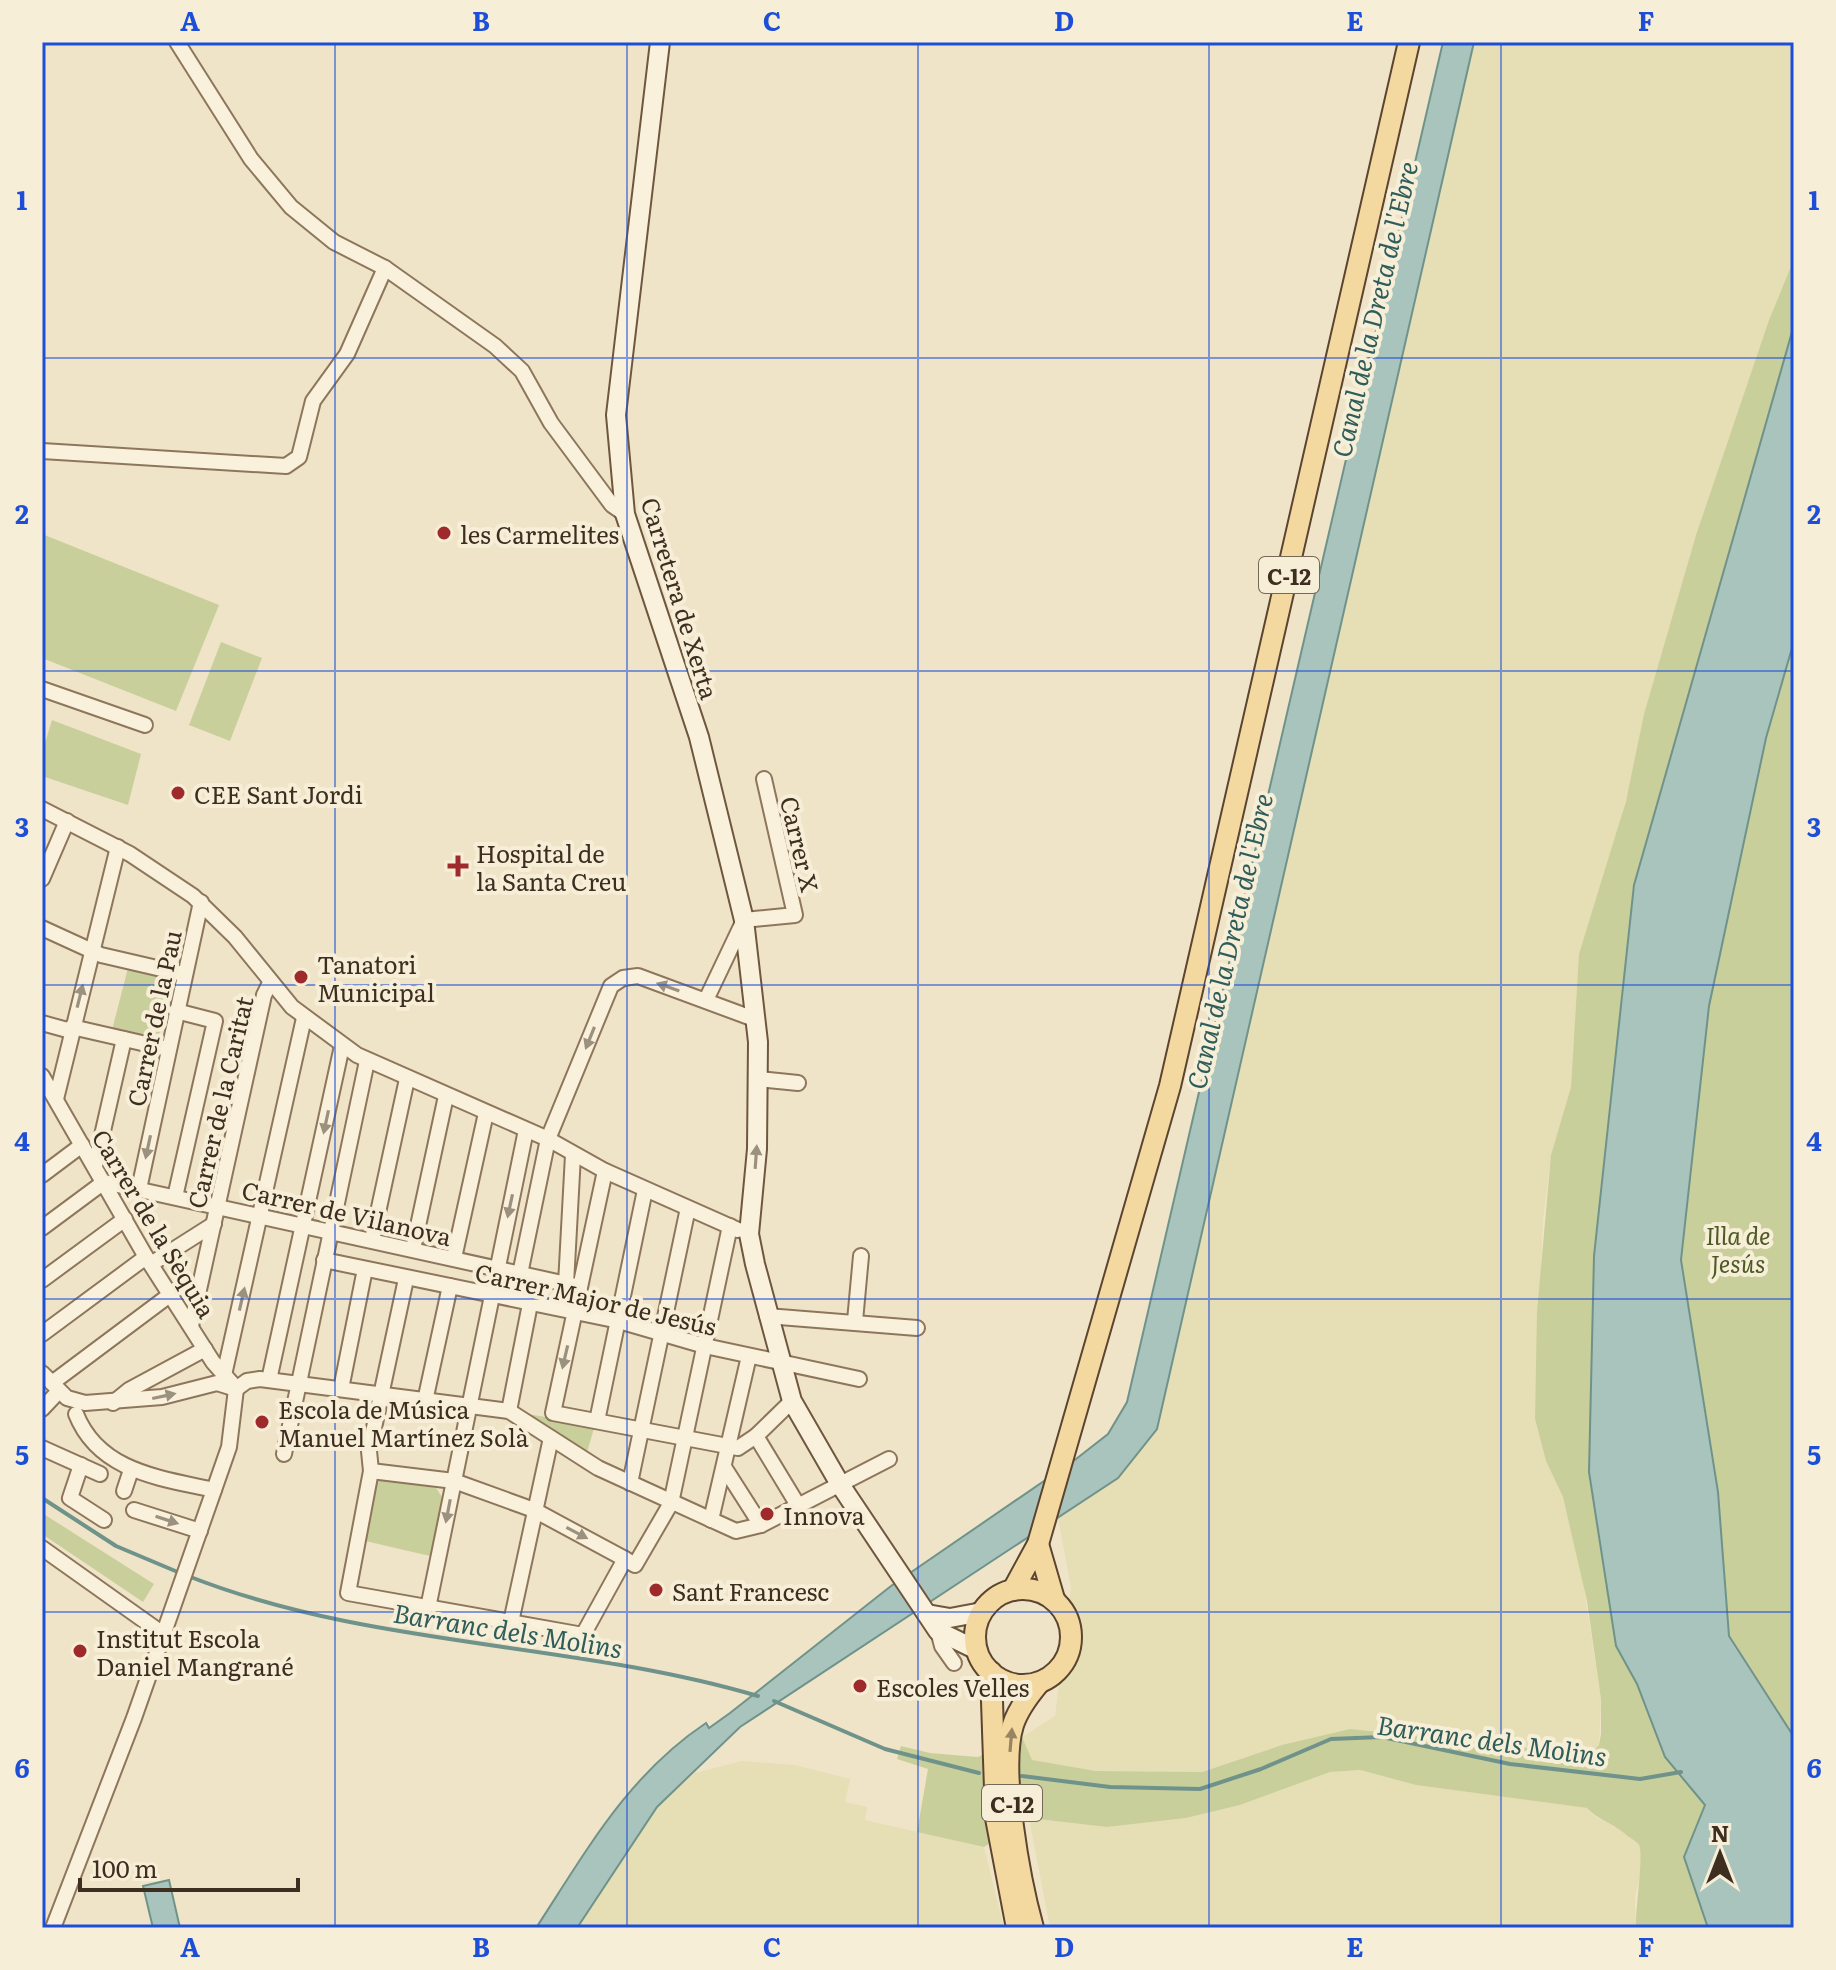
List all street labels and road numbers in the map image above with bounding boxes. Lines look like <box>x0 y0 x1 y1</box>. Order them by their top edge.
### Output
street label: Carretera de Xerta <box>634 493 728 703</box>
road number: C-12 <box>1259 557 1319 593</box>
street label: Carrer X <box>773 793 829 895</box>
street label: Carrer de la Pau <box>117 927 189 1109</box>
street label: Carrer de la Caritat <box>178 992 261 1212</box>
street label: Carrer de la Sèquia <box>85 1122 225 1324</box>
street label: Carrer de Vilanova <box>239 1171 455 1253</box>
street label: Carrer Major de Jesús <box>472 1253 720 1343</box>
road number: C-12 <box>982 1785 1042 1821</box>

